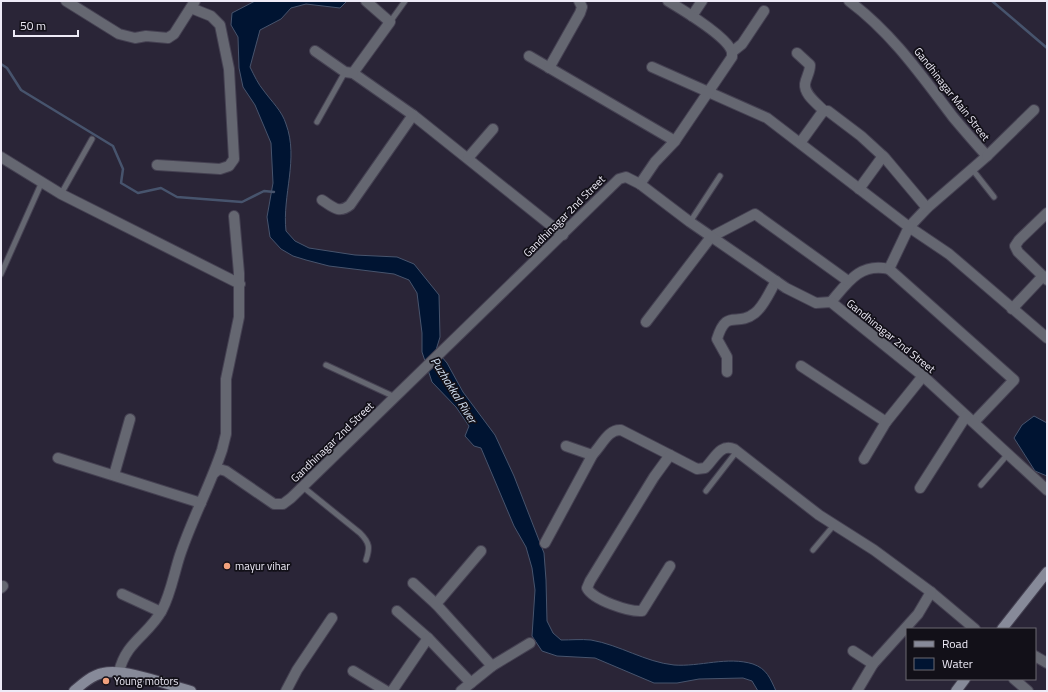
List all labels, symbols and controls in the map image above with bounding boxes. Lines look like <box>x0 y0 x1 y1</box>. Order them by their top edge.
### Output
scale bar <box>14 12 78 38</box>
text: 50 m <box>20 16 46 35</box>
street label: Gandhinagar Main Street <box>910 44 994 144</box>
street label: Gandhinagar 2nd Street <box>520 171 609 260</box>
street label: Gandhinagar 2nd Street <box>843 295 939 377</box>
water label: Puzhakkal River <box>426 353 483 429</box>
street label: Gandhinagar 2nd Street <box>287 398 377 486</box>
place label: mayur vihar <box>235 558 290 574</box>
marker: mayur vihar <box>222 561 232 571</box>
legend <box>906 628 1036 680</box>
text: Road <box>942 634 968 653</box>
text: Water <box>942 654 973 673</box>
place label: Young motors <box>114 673 178 689</box>
marker: Young motors <box>101 676 111 686</box>

